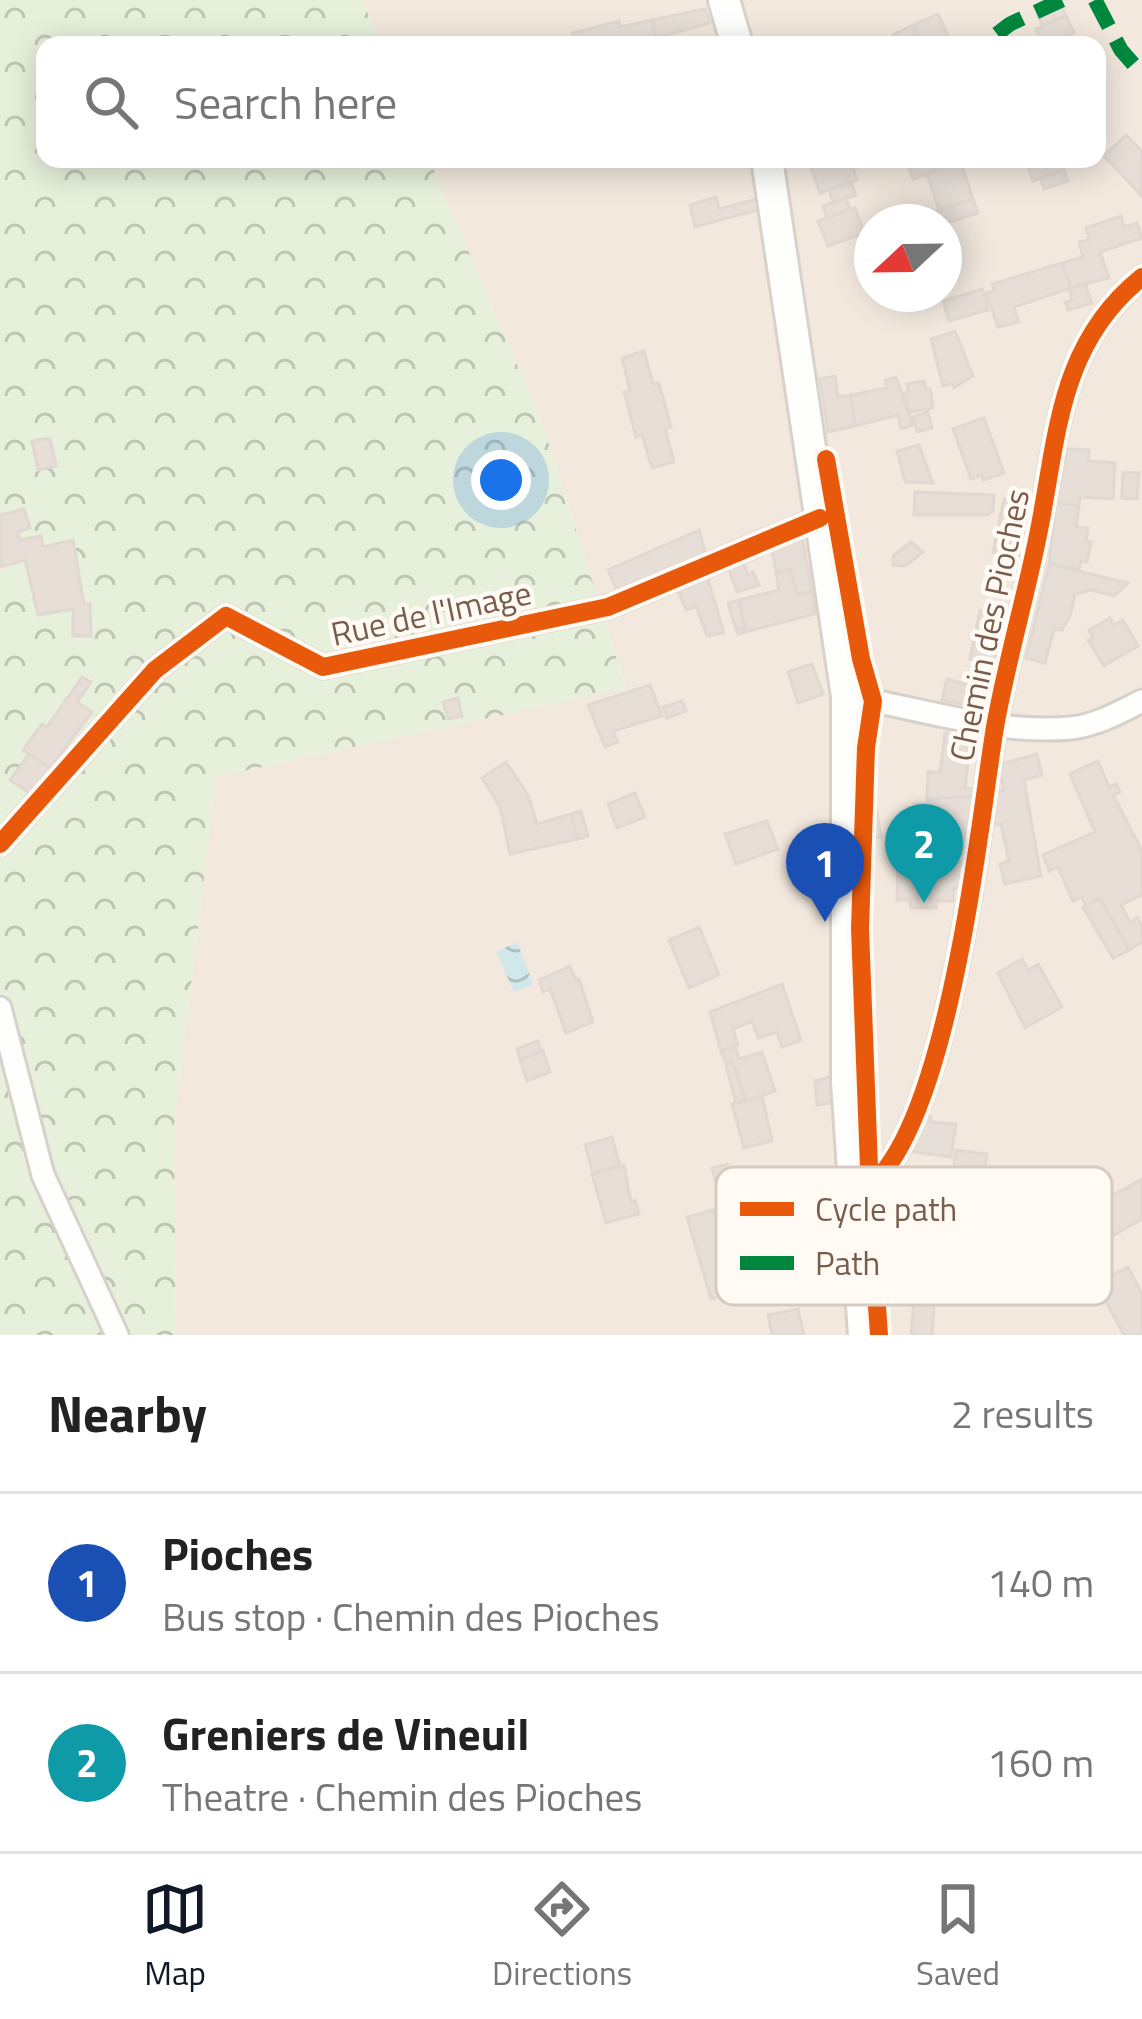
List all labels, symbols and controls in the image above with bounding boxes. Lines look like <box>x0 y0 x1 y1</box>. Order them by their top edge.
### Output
search box <box>36 36 1106 168</box>
text: Search here <box>174 68 397 136</box>
icon: search <box>78 69 144 135</box>
north arrow <box>854 204 962 312</box>
your location <box>471 450 531 510</box>
street label: Chemin des Pioches <box>936 484 1042 766</box>
street label: Rue de l'Image <box>326 567 536 659</box>
pin: 2 <box>885 804 963 903</box>
pin: 1 <box>786 823 864 922</box>
legend <box>716 1167 1112 1305</box>
text: Cycle path <box>815 1184 957 1234</box>
text: Path <box>815 1238 880 1288</box>
text: Nearby <box>48 1374 207 1452</box>
text: 2 results <box>951 1384 1094 1443</box>
text: Pioches <box>162 1519 313 1587</box>
text: 1 <box>76 1553 98 1612</box>
text: 140 m <box>987 1553 1094 1612</box>
text: Bus stop · Chemin des Pioches <box>162 1587 660 1646</box>
text: Greniers de Vineuil <box>162 1699 529 1767</box>
text: 2 <box>76 1733 98 1792</box>
text: 160 m <box>987 1733 1094 1792</box>
text: Theatre · Chemin des Pioches <box>162 1767 642 1826</box>
tab: Map <box>142 1876 208 1998</box>
tab: Directions <box>492 1876 632 1998</box>
tab: Saved <box>916 1876 1000 1998</box>

